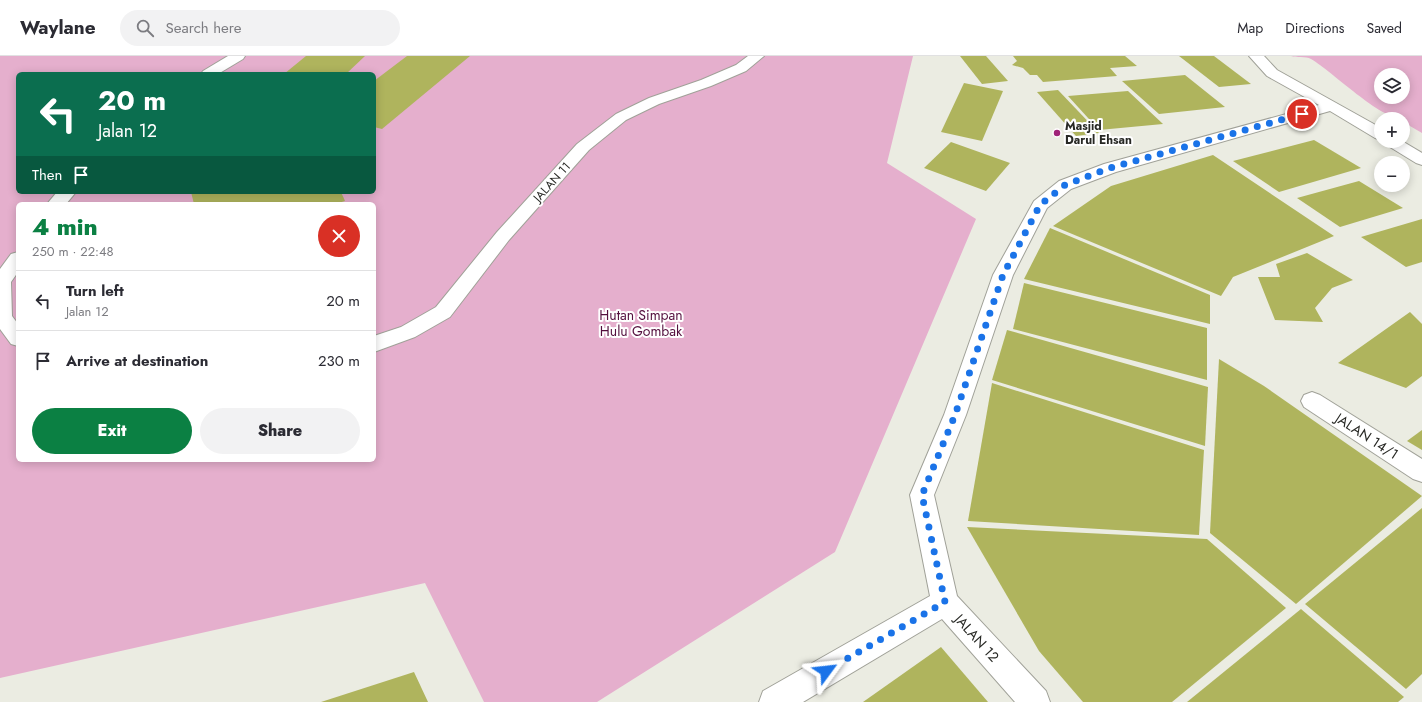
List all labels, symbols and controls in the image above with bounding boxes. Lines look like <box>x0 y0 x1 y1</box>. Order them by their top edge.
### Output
search box <box>120 10 400 46</box>
text: Waylane <box>20 14 96 41</box>
icon: search <box>134 17 156 39</box>
text: Search here <box>166 17 241 39</box>
text: Map <box>1237 18 1263 38</box>
text: Directions <box>1285 18 1345 38</box>
text: Saved <box>1367 18 1402 38</box>
map controls <box>1374 68 1410 192</box>
button: layers <box>1374 68 1410 104</box>
text: 20 m <box>98 80 166 121</box>
icon: left <box>32 88 84 140</box>
pin <box>1285 97 1319 131</box>
icon: arrive <box>1291 103 1313 125</box>
button: + <box>1374 112 1410 148</box>
place label: Masjid Darul Ehsan <box>1065 117 1132 149</box>
text: Jalan 12 <box>98 118 157 144</box>
marker: Masjid Darul Ehsan <box>1052 128 1062 138</box>
button: − <box>1374 156 1410 192</box>
street label: JALAN 11 <box>528 158 575 207</box>
text: Then <box>32 164 62 186</box>
icon: arrive <box>70 164 92 186</box>
text: 4 min <box>32 209 98 244</box>
button: close <box>318 215 360 257</box>
text: 250 m · 22:48 <box>32 242 114 261</box>
text: Turn left <box>66 280 124 302</box>
icon: left <box>32 290 54 312</box>
text: 20 m <box>326 290 360 312</box>
text: Jalan 12 <box>66 302 109 321</box>
park label: Hutan Simpan Hulu Gombak <box>599 305 683 341</box>
icon: arrive <box>32 350 54 372</box>
text: Arrive at destination <box>66 350 208 372</box>
text: 230 m <box>318 350 360 372</box>
street label: JALAN 14/1 <box>1330 407 1402 464</box>
button: Exit <box>32 408 192 454</box>
button: Share <box>200 408 360 454</box>
street label: JALAN 12 <box>949 608 1004 666</box>
position arrow <box>805 650 847 692</box>

